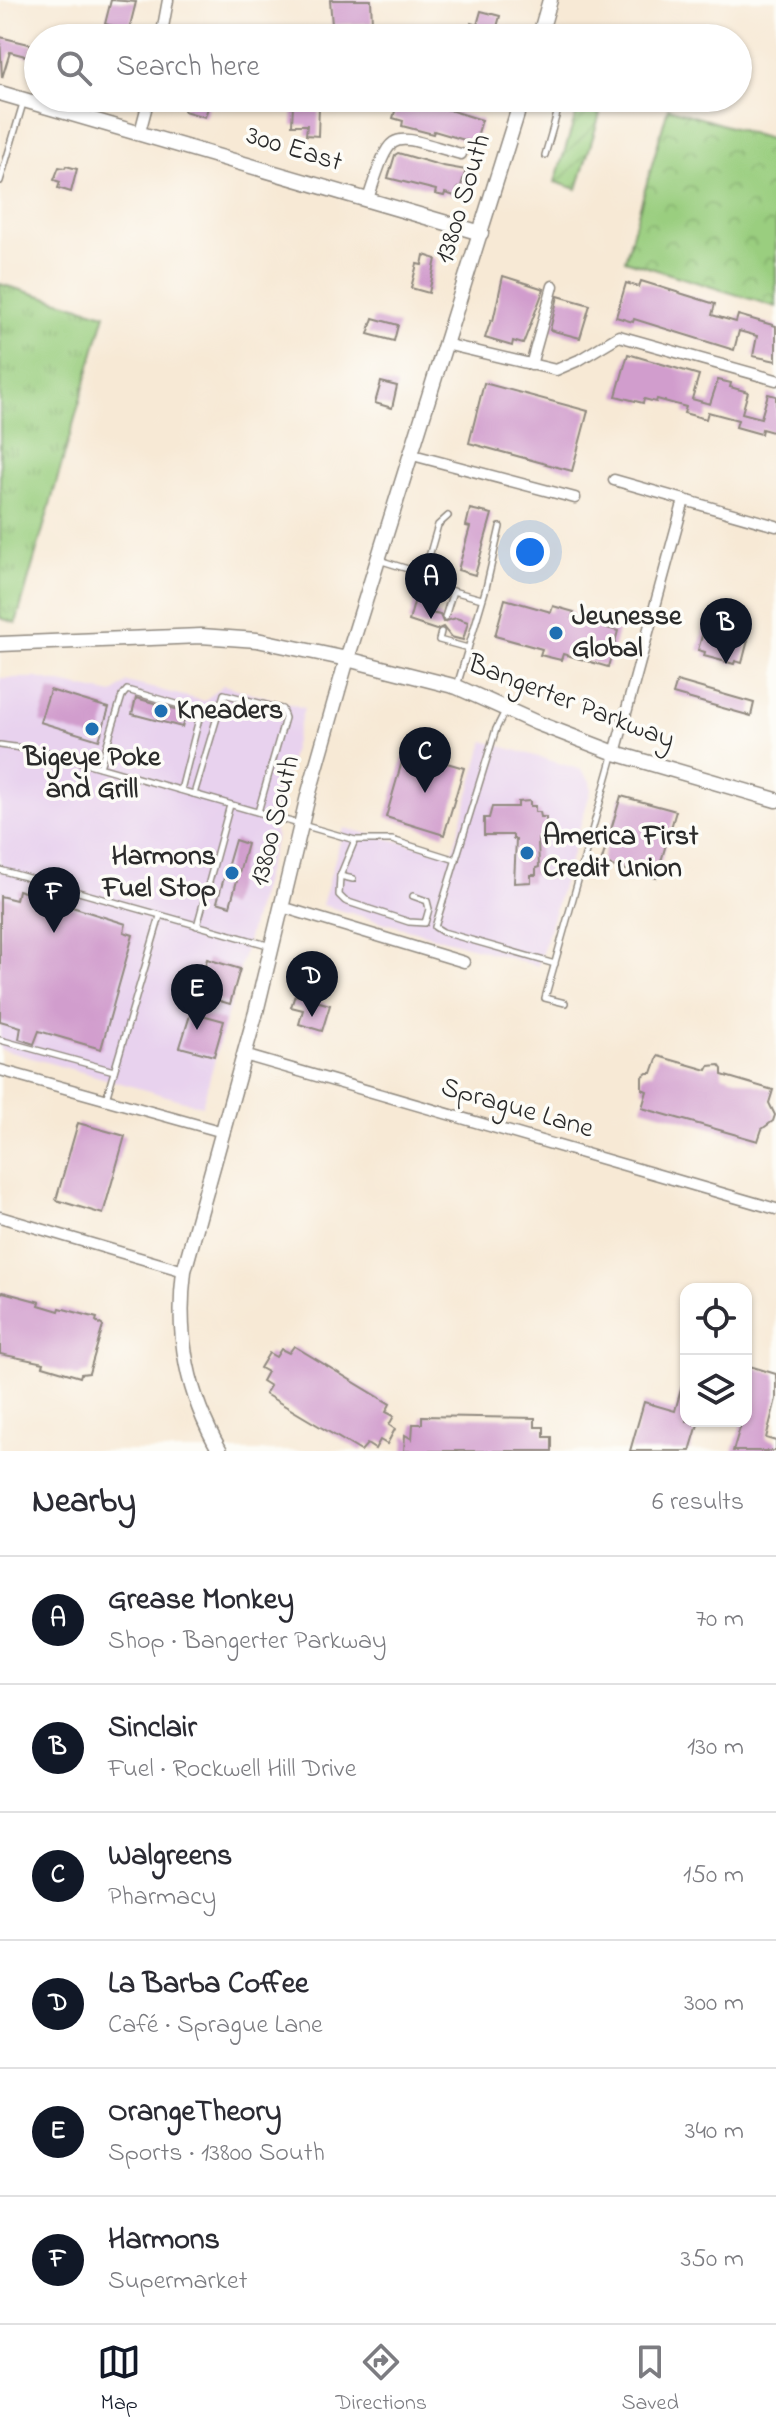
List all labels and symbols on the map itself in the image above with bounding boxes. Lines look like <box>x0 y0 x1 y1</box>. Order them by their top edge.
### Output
street label: 300 East <box>241 116 347 184</box>
street label: 13800 South <box>425 129 503 269</box>
your location <box>510 532 550 572</box>
pin: A <box>405 553 457 619</box>
place label: Jeunesse Global <box>572 597 683 670</box>
pin: B <box>700 598 752 664</box>
marker: Jeunesse Global <box>547 624 565 642</box>
street label: Bangerter Parkway <box>461 644 681 761</box>
place label: Kneaders <box>177 691 283 732</box>
marker: Kneaders <box>152 702 170 720</box>
marker: Bigeye Poke and Grill <box>83 720 101 738</box>
pin: C <box>399 727 451 793</box>
place label: Bigeye Poke and Grill <box>21 738 162 811</box>
street label: 13800 South <box>240 751 312 891</box>
place label: America First Credit Union <box>543 817 699 890</box>
place label: Harmons Fuel Stop <box>100 837 216 910</box>
marker: America First Credit Union <box>518 844 536 862</box>
marker: Harmons Fuel Stop <box>223 864 241 882</box>
pin: F <box>28 867 80 933</box>
pin: D <box>286 951 338 1017</box>
pin: E <box>171 964 223 1030</box>
street label: Sprague Lane <box>436 1068 599 1150</box>

